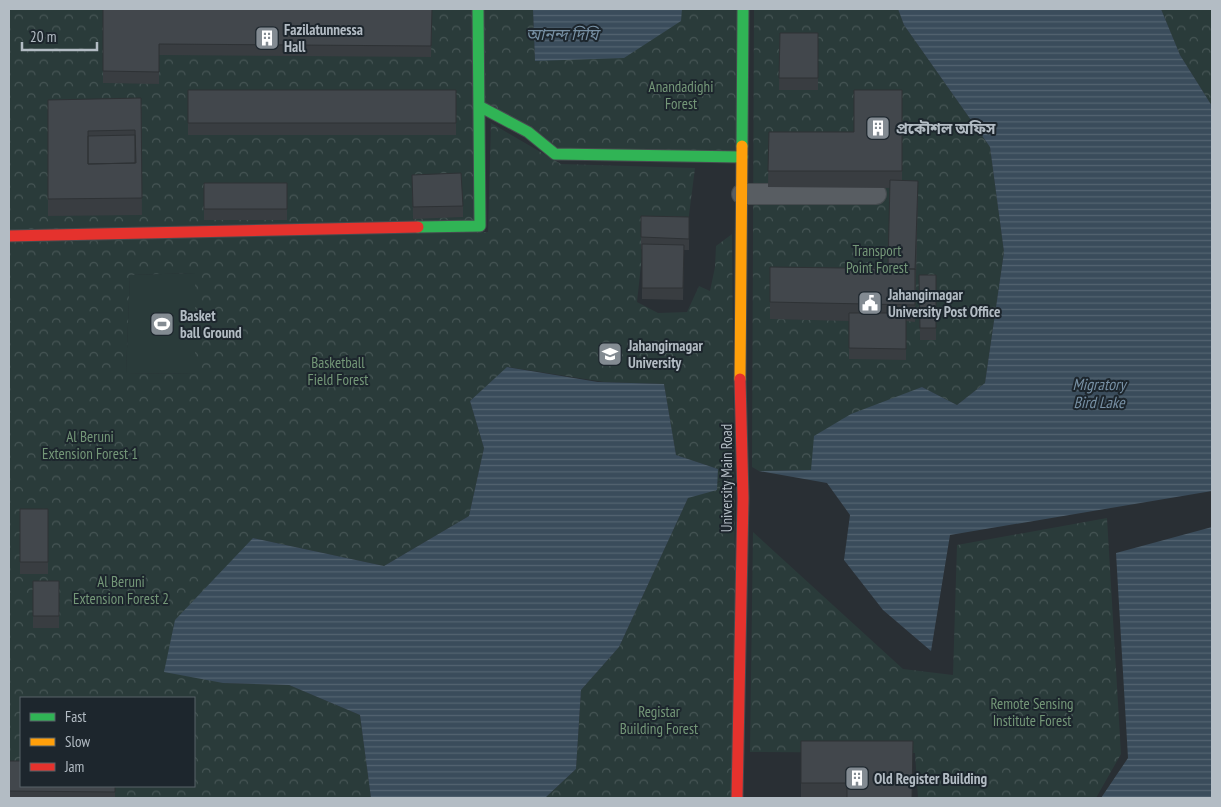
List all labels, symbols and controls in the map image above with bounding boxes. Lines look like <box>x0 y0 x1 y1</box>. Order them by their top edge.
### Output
scale bar <box>22 20 98 52</box>
place label: Fazilatunnessa Hall <box>284 20 363 56</box>
water label: আনন্দ দিঘি <box>526 24 601 44</box>
building icon: Fazilatunnessa Hall <box>254 25 280 51</box>
text: 20 m <box>30 27 56 46</box>
park label: Anandadighi Forest <box>649 77 713 113</box>
building icon: প্রকৌশল অফিস <box>865 115 891 141</box>
place label: প্রকৌশল অফিস <box>896 119 996 138</box>
park label: Transport Point Forest <box>846 241 908 277</box>
place label: Jahangirnagar University Post Office <box>887 285 1000 321</box>
public building icon: Jahangirnagar University Post Office <box>857 290 883 316</box>
place label: Basket ball Ground <box>180 306 242 342</box>
sports icon: Basket ball Ground <box>149 311 175 337</box>
place label: Jahangirnagar University <box>627 336 703 372</box>
school or university icon: Jahangirnagar University <box>597 341 623 367</box>
park label: Basketball Field Forest <box>308 353 369 389</box>
water label: Migratory Bird Lake <box>1073 374 1127 412</box>
street label: University Main Road <box>717 424 736 532</box>
park label: Al Beruni Extension Forest 1 <box>42 427 138 463</box>
park label: Al Beruni Extension Forest 2 <box>73 572 169 608</box>
park label: Remote Sensing Institute Forest <box>990 694 1074 730</box>
legend <box>20 697 195 787</box>
park label: Registar Building Forest <box>620 702 698 738</box>
text: Fast <box>65 707 86 726</box>
text: Slow <box>65 732 90 751</box>
text: Jam <box>64 757 84 776</box>
building icon: Old Register Building <box>844 765 870 791</box>
place label: Old Register Building <box>874 769 987 788</box>

